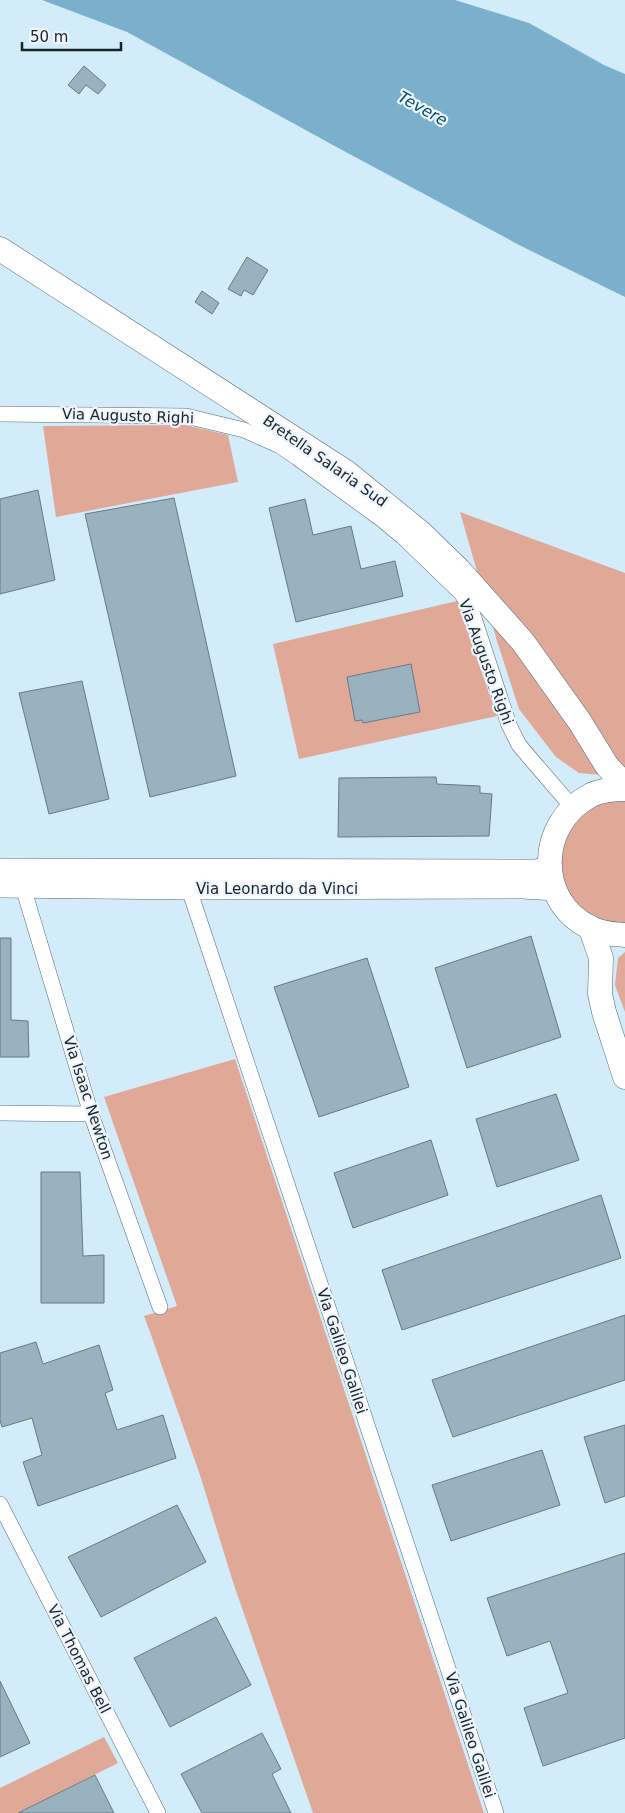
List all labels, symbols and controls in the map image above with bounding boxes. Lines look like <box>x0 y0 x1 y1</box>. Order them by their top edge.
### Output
scale bar <box>22 20 121 52</box>
text: 50 m <box>30 28 68 46</box>
water label: Tevere <box>395 87 451 130</box>
street label: Via Augusto Righi <box>62 405 194 427</box>
street label: Bretella Salaria Sud <box>259 411 391 511</box>
street label: Via Augusto Righi <box>455 597 517 727</box>
street label: Via Leonardo da Vinci <box>196 880 358 898</box>
street label: Via Isaac Newton <box>60 1034 116 1162</box>
street label: Via Galileo Galilei <box>313 1286 371 1416</box>
street label: Via Thomas Bell <box>44 1601 114 1717</box>
street label: Via Galileo Galilei <box>441 1670 499 1800</box>

